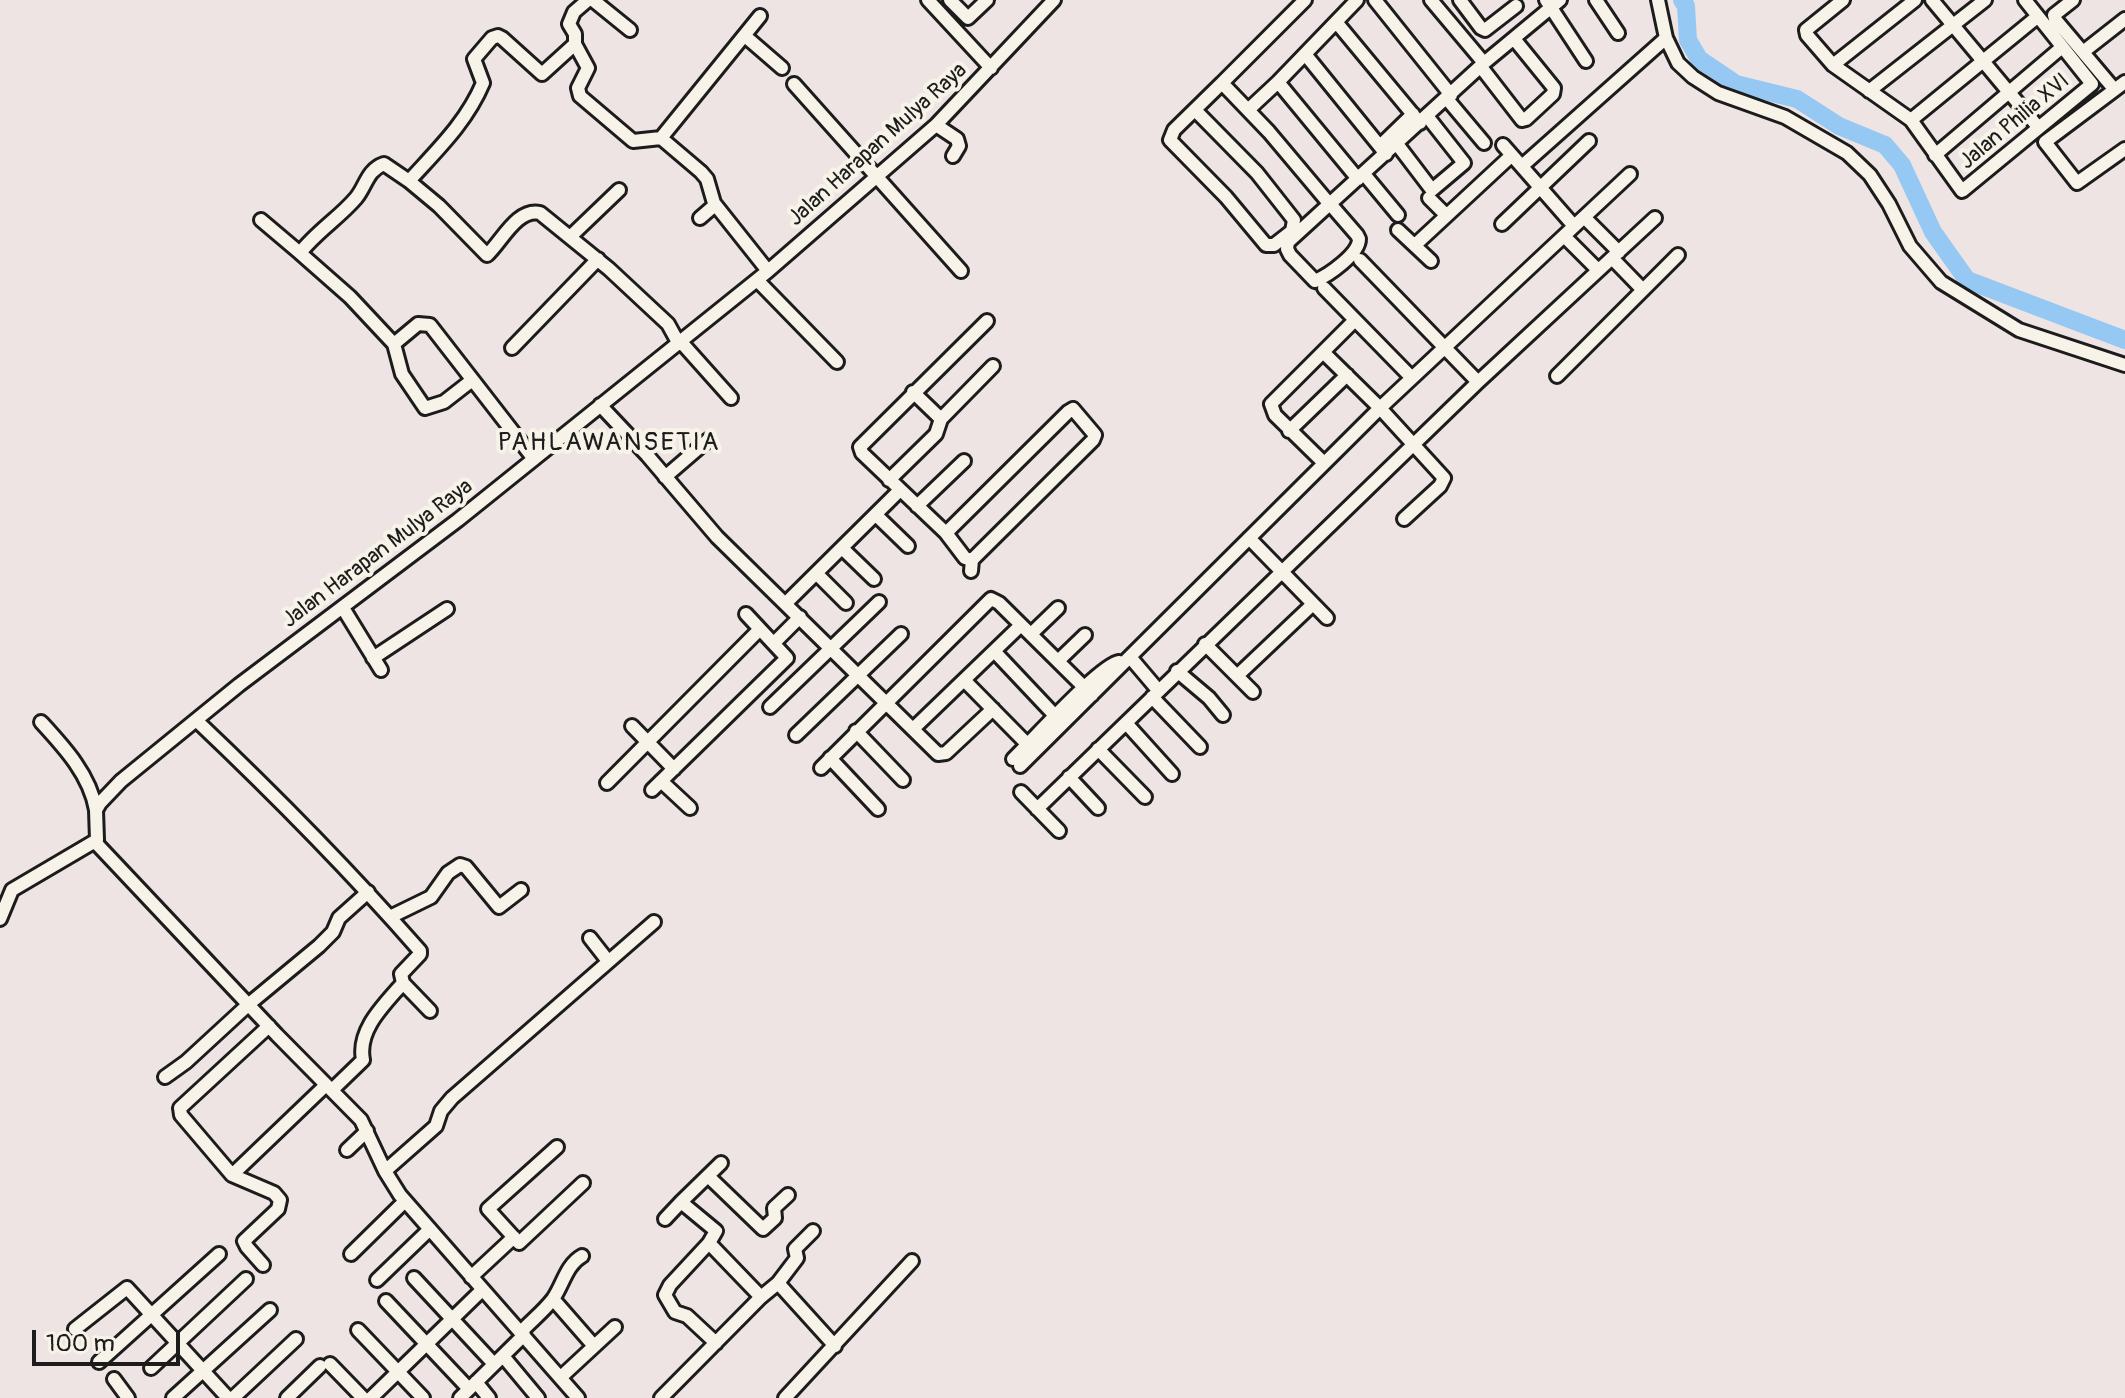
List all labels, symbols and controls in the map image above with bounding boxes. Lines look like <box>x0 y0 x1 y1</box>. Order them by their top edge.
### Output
street label: Jalan Harapan Mulya Raya <box>783 58 973 232</box>
street label: Jalan Philia XVI <box>1955 68 2075 176</box>
district label: PAHLAWANSETIA <box>497 427 721 459</box>
street label: Jalan Harapan Mulya Raya <box>278 474 478 634</box>
scale bar <box>36 1314 184 1364</box>
text: 100 m <box>46 1329 115 1358</box>

